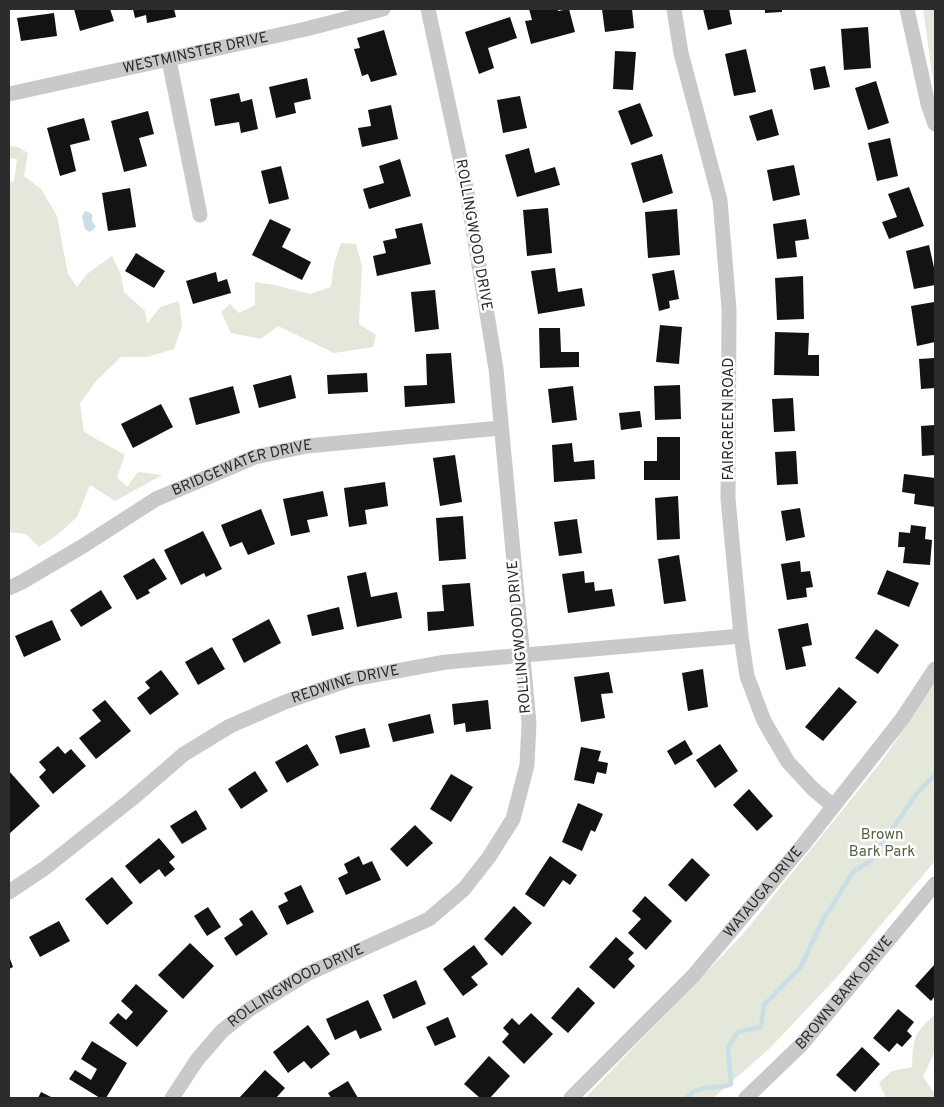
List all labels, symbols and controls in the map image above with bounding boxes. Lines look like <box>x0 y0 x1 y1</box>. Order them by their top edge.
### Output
street label: WESTMINSTER DRIVE <box>121 28 270 78</box>
street label: ROLLINGWOOD DRIVE <box>450 158 496 312</box>
street label: FAIRGREEN ROAD <box>720 358 739 480</box>
street label: BRIDGEWATER DRIVE <box>169 436 313 501</box>
street label: ROLLINGWOOD DRIVE <box>504 560 536 714</box>
street label: REDWINE DRIVE <box>289 661 401 709</box>
park label: Brown Bark Park <box>849 826 915 862</box>
street label: WATAUGA DRIVE <box>720 843 807 942</box>
street label: BROWN BARK DRIVE <box>792 932 897 1054</box>
street label: ROLLINGWOOD DRIVE <box>224 940 367 1032</box>

